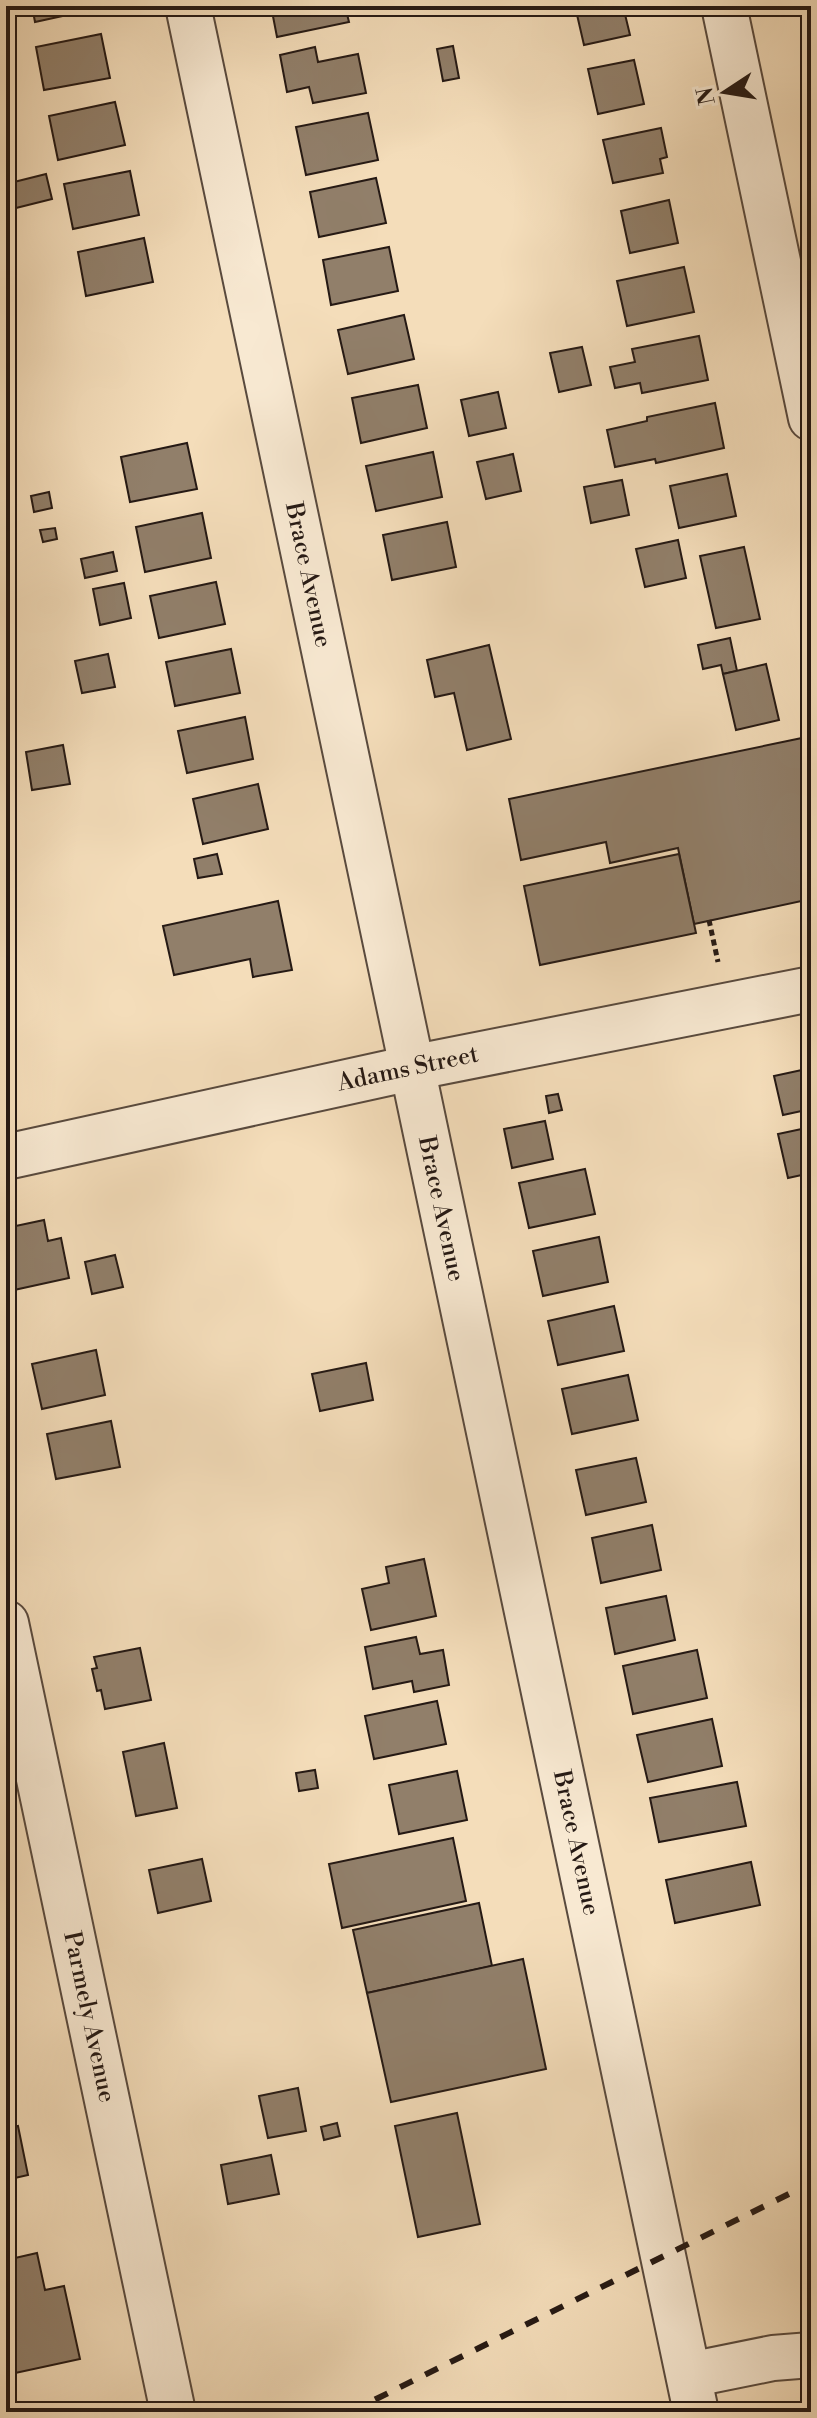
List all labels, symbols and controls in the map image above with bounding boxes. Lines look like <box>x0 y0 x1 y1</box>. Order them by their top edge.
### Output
north arrow <box>685 52 765 132</box>
text: N <box>692 84 722 107</box>
street label: Brace Avenue <box>278 499 338 650</box>
street label: Adams Street <box>334 1039 482 1099</box>
street label: Brace Avenue <box>411 1133 471 1284</box>
street label: Brace Avenue <box>546 1767 606 1918</box>
street label: Parmely Avenue <box>56 1929 122 2105</box>

